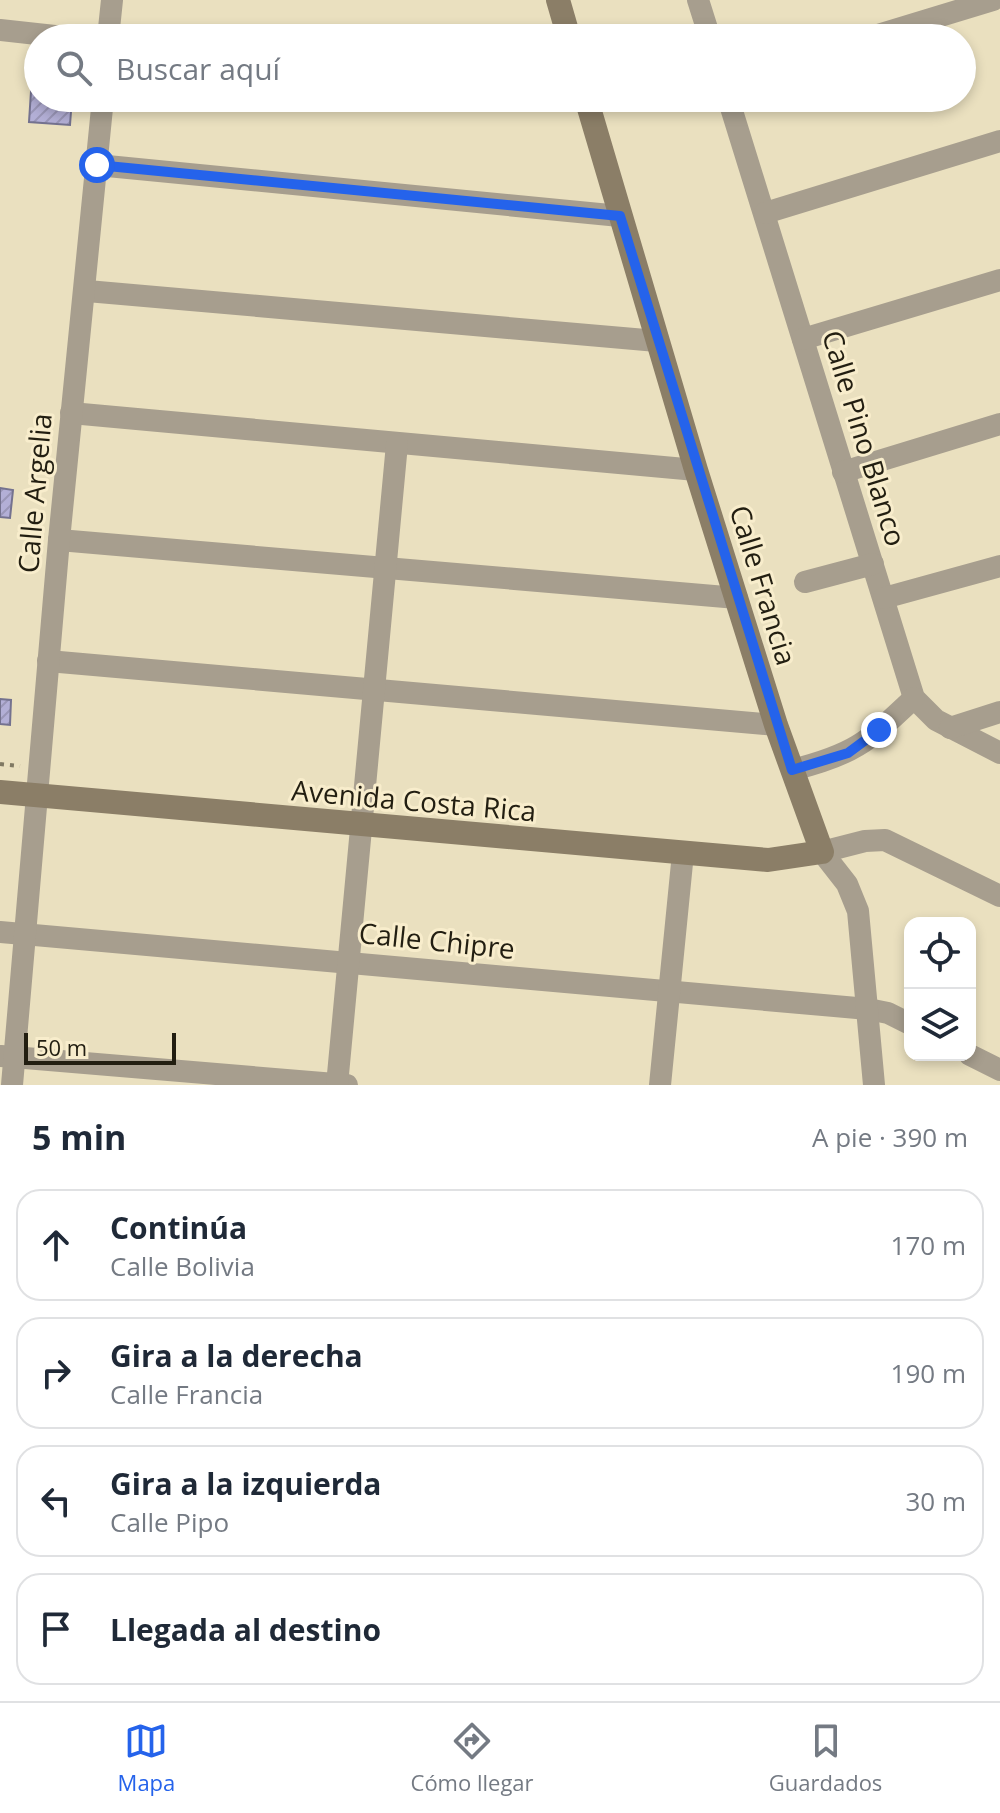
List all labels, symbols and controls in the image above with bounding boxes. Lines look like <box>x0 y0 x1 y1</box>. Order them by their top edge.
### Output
search box <box>24 24 976 112</box>
icon: search <box>52 46 96 90</box>
text: Buscar aquí <box>116 48 280 89</box>
route start <box>79 147 115 183</box>
street label: Calle Pino Blanco <box>814 325 916 551</box>
street label: Calle Argelia <box>8 412 60 574</box>
street label: Calle Francia <box>722 501 806 669</box>
route end <box>861 712 897 748</box>
street label: Avenida Costa Rica <box>290 770 538 830</box>
street label: Calle Chipre <box>357 913 517 967</box>
map controls <box>904 917 976 1061</box>
button: locate <box>904 917 976 989</box>
button: layers <box>904 989 976 1061</box>
scale bar <box>24 1029 176 1065</box>
text: 50 m <box>36 1032 87 1062</box>
text: 5 min <box>32 1114 126 1160</box>
text: A pie · 390 m <box>812 1119 968 1155</box>
text: Continúa <box>110 1207 247 1248</box>
icon: ahead <box>34 1223 78 1267</box>
text: 170 m <box>891 1227 966 1263</box>
text: Calle Bolivia <box>110 1248 255 1284</box>
text: Gira a la derecha <box>110 1335 363 1376</box>
icon: right <box>34 1351 78 1395</box>
text: 190 m <box>891 1355 966 1391</box>
text: Calle Francia <box>110 1376 263 1412</box>
text: Gira a la izquierda <box>110 1463 382 1504</box>
icon: left <box>34 1479 78 1523</box>
text: 30 m <box>905 1483 966 1519</box>
text: Calle Pipo <box>110 1504 229 1540</box>
icon: arrive <box>34 1607 78 1651</box>
text: Llegada al destino <box>110 1609 381 1650</box>
tab: Mapa <box>118 1719 175 1797</box>
tab: Cómo llegar <box>411 1719 534 1797</box>
tab: Guardados <box>769 1719 882 1797</box>

